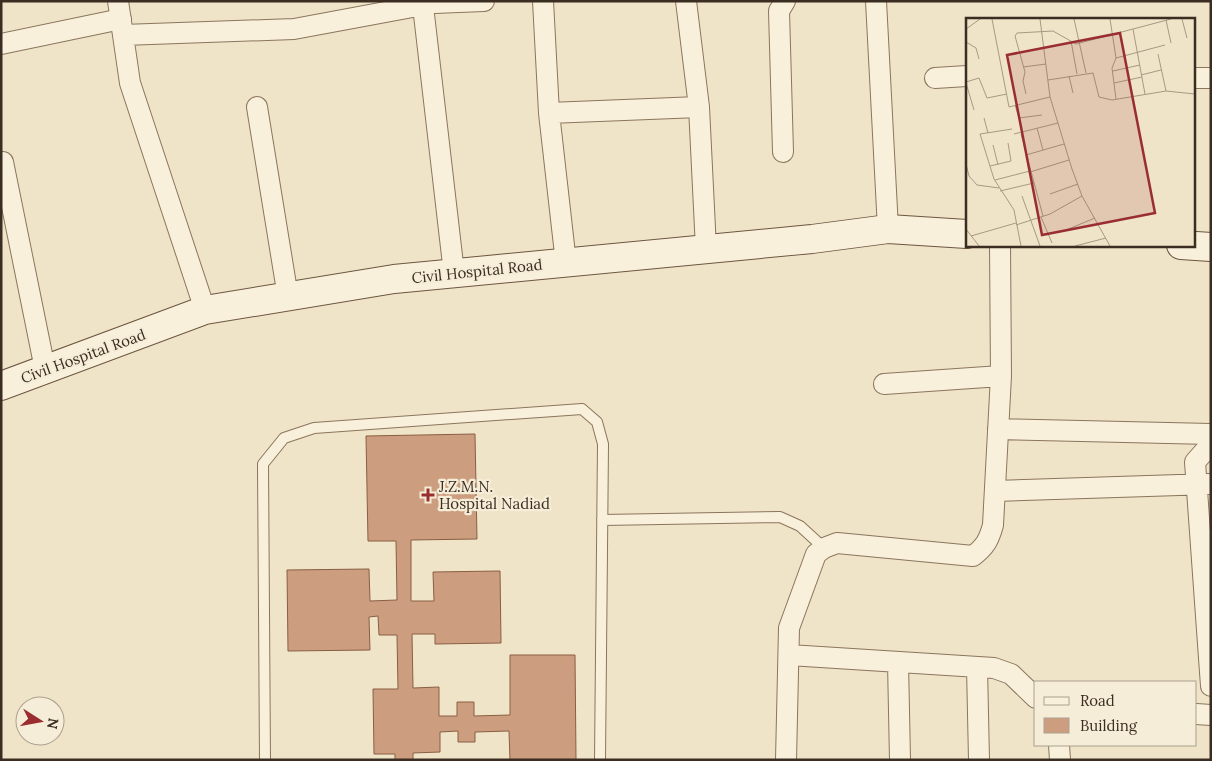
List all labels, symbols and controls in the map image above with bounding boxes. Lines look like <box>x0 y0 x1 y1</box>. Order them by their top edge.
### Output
inset map <box>966 18 1194 246</box>
street label: Civil Hospital Road <box>411 255 543 287</box>
street label: Civil Hospital Road <box>18 325 148 387</box>
place label: J.Z.M.N. Hospital Nadiad <box>438 477 550 513</box>
marker: J.Z.M.N. Hospital Nadiad <box>421 488 435 502</box>
legend <box>1034 681 1197 746</box>
text: Road <box>1080 691 1115 710</box>
north arrow <box>15 696 65 746</box>
text: N <box>43 716 63 731</box>
text: Building <box>1080 716 1138 735</box>

